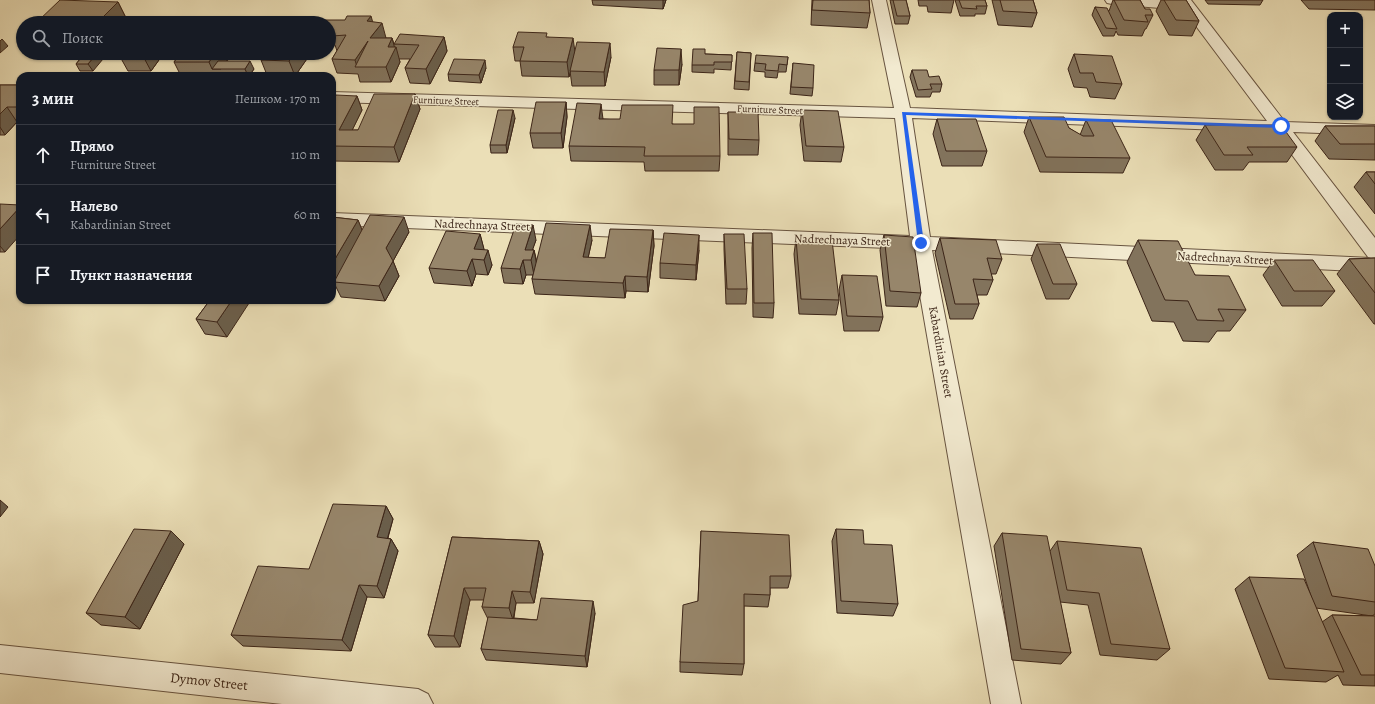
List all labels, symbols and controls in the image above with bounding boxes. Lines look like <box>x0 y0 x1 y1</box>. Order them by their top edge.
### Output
map controls <box>1327 12 1363 120</box>
button: + <box>1327 12 1363 48</box>
search box <box>16 16 336 60</box>
icon: search <box>30 27 52 49</box>
text: Поиск <box>62 28 103 48</box>
button: − <box>1327 48 1363 84</box>
button: layers <box>1327 84 1363 120</box>
text: 3 мин <box>32 87 74 110</box>
text: Пешком · 170 m <box>235 90 320 107</box>
street label: Furniture Street <box>413 93 480 108</box>
street label: Furniture Street <box>737 102 804 117</box>
route start <box>1272 117 1290 135</box>
text: Прямо <box>70 136 114 156</box>
icon: ahead <box>32 144 54 166</box>
text: 110 m <box>291 146 320 163</box>
text: Furniture Street <box>70 156 156 173</box>
text: Налево <box>70 196 118 216</box>
icon: left <box>32 204 54 226</box>
text: 60 m <box>294 206 320 223</box>
street label: Nadrechnaya Street <box>434 215 530 235</box>
text: Kabardinian Street <box>70 216 171 233</box>
street label: Nadrechnaya Street <box>794 230 890 250</box>
route end <box>912 234 930 252</box>
street label: Nadrechnaya Street <box>1176 247 1274 269</box>
icon: arrive <box>32 264 54 286</box>
text: Пункт назначения <box>70 265 192 285</box>
street label: Kabardinian Street <box>925 305 957 399</box>
street label: Dymov Street <box>169 668 249 695</box>

